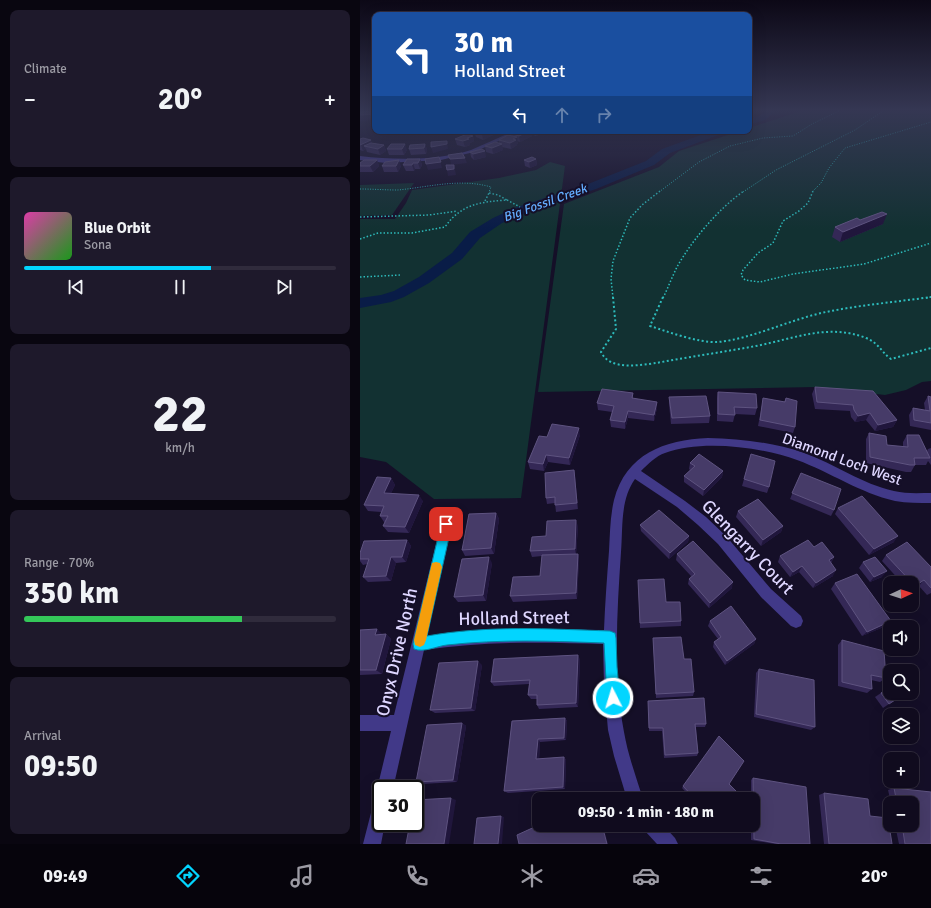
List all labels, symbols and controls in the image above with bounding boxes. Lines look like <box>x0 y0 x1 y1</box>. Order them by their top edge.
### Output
text: 30 m <box>454 26 513 60</box>
icon: left <box>388 28 440 80</box>
text: Holland Street <box>454 60 565 82</box>
text: Climate <box>24 61 67 77</box>
text: 20° <box>158 81 202 118</box>
text: − <box>24 86 36 113</box>
text: + <box>324 86 336 113</box>
icon: left <box>509 104 531 126</box>
icon: ahead <box>551 104 573 126</box>
icon: right <box>593 104 615 126</box>
water label: Big Fossil Creek <box>501 180 590 226</box>
text: Blue Orbit <box>84 219 151 237</box>
text: Sona <box>84 237 112 253</box>
icon: previous <box>65 276 87 298</box>
icon: pause <box>169 276 191 298</box>
icon: next <box>273 276 295 298</box>
text: 22 <box>152 382 208 446</box>
street label: Diamond Loch West <box>780 429 904 489</box>
text: km/h <box>165 440 195 456</box>
street label: Glengarry Court <box>697 495 799 599</box>
pin <box>429 507 463 541</box>
icon: arrive <box>435 513 457 535</box>
text: Range · 70% <box>24 555 94 571</box>
text: 350 km <box>24 575 119 612</box>
north arrow <box>883 576 919 612</box>
map controls <box>883 576 919 832</box>
street label: Onyx Drive North <box>372 586 422 718</box>
street label: Holland Street <box>458 606 570 630</box>
button: sound <box>883 620 919 656</box>
button: search <box>883 664 919 700</box>
position arrow <box>592 677 634 719</box>
button: layers <box>883 708 919 744</box>
text: Arrival <box>24 728 61 744</box>
text: 09:50 <box>24 748 98 785</box>
button: + <box>883 752 919 788</box>
speed limit sign: 30 <box>372 780 424 832</box>
button: − <box>883 796 919 832</box>
text: 09:50 · 1 min · 180 m <box>578 803 714 821</box>
icon: directions <box>174 862 202 890</box>
icon: music <box>288 862 316 890</box>
icon: phone <box>403 862 431 890</box>
icon: climate <box>518 862 546 890</box>
icon: car <box>632 862 660 890</box>
icon: filters <box>747 862 775 890</box>
text: 09:49 <box>43 865 87 887</box>
text: 20° <box>861 865 888 887</box>

